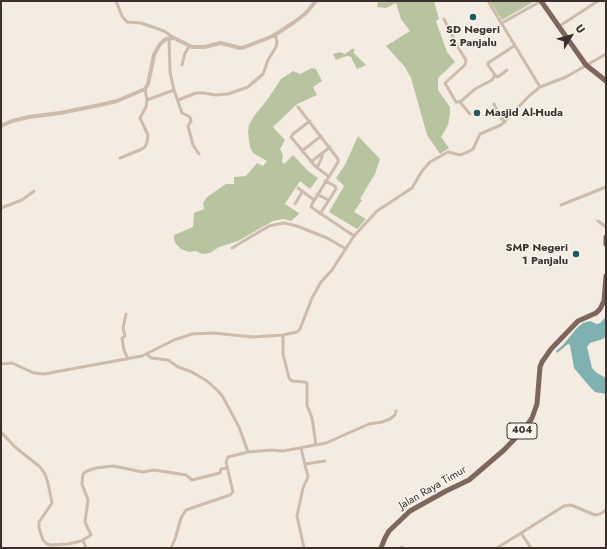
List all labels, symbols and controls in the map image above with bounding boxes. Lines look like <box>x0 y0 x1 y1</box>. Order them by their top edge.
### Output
marker: SD Negeri 2 Panjalu <box>468 12 478 22</box>
north arrow <box>551 16 591 56</box>
text: U <box>572 21 589 37</box>
place label: SD Negeri 2 Panjalu <box>446 23 500 49</box>
place label: Masjid Al-Huda <box>485 106 563 120</box>
marker: Masjid Al-Huda <box>472 108 482 118</box>
place label: SMP Negeri 1 Panjalu <box>506 241 568 267</box>
marker: SMP Negeri 1 Panjalu <box>571 249 581 259</box>
road number: 404 <box>507 423 537 439</box>
street label: Jalan Raya Timur <box>397 463 469 513</box>

